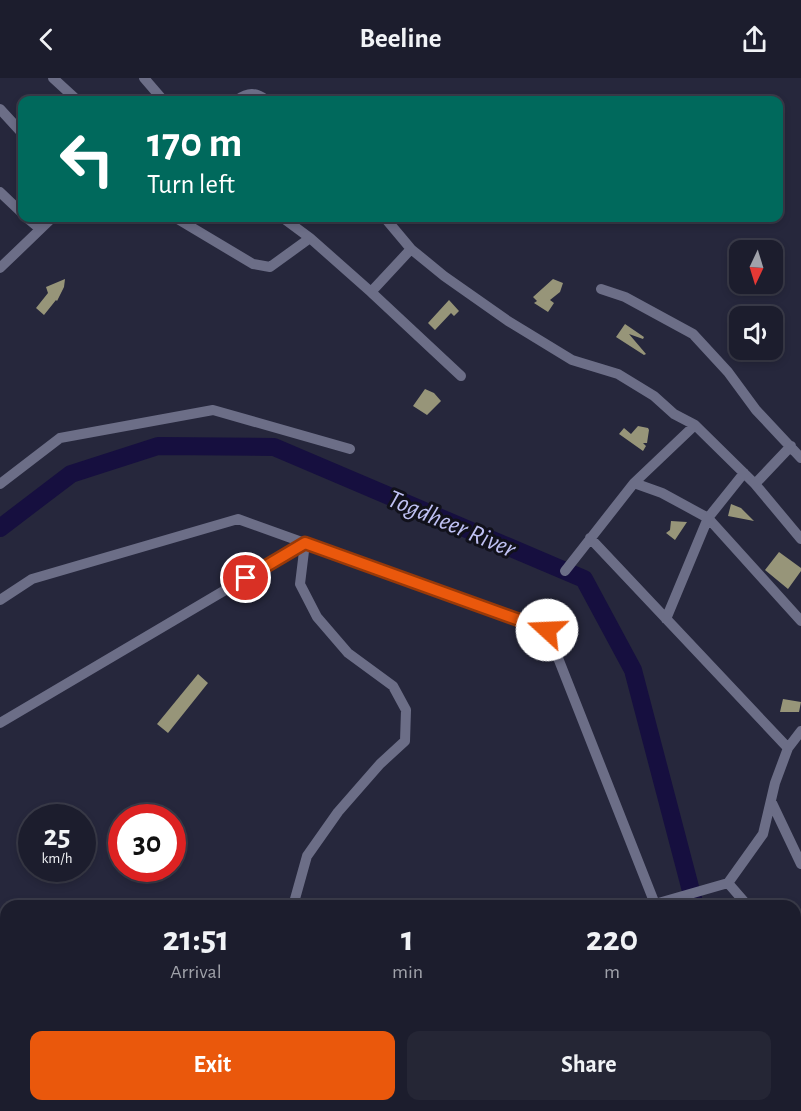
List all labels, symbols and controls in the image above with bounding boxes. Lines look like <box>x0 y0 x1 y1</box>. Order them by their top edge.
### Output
icon: back <box>30 23 63 56</box>
icon: share <box>738 23 771 56</box>
text: Beeline <box>359 25 442 52</box>
icon: left <box>48 120 126 198</box>
text: 170 m <box>147 122 242 164</box>
text: Turn left <box>147 171 235 198</box>
north arrow <box>729 240 783 294</box>
map controls <box>729 240 783 360</box>
button: sound <box>729 306 783 360</box>
water label: Togdheer River <box>384 485 521 563</box>
pin <box>220 552 271 603</box>
icon: arrive <box>229 561 262 594</box>
position arrow <box>515 598 579 662</box>
speed limit sign: 30 <box>108 804 186 882</box>
text: 25 <box>43 821 71 851</box>
text: km/h <box>42 851 72 866</box>
text: 21:51 <box>163 921 229 957</box>
text: 1 <box>401 921 414 957</box>
text: 220 <box>586 921 638 957</box>
text: Arrival <box>170 962 222 982</box>
text: min <box>392 962 423 982</box>
text: m <box>604 962 620 982</box>
button: Exit <box>30 1031 395 1100</box>
button: Share <box>407 1031 771 1100</box>

